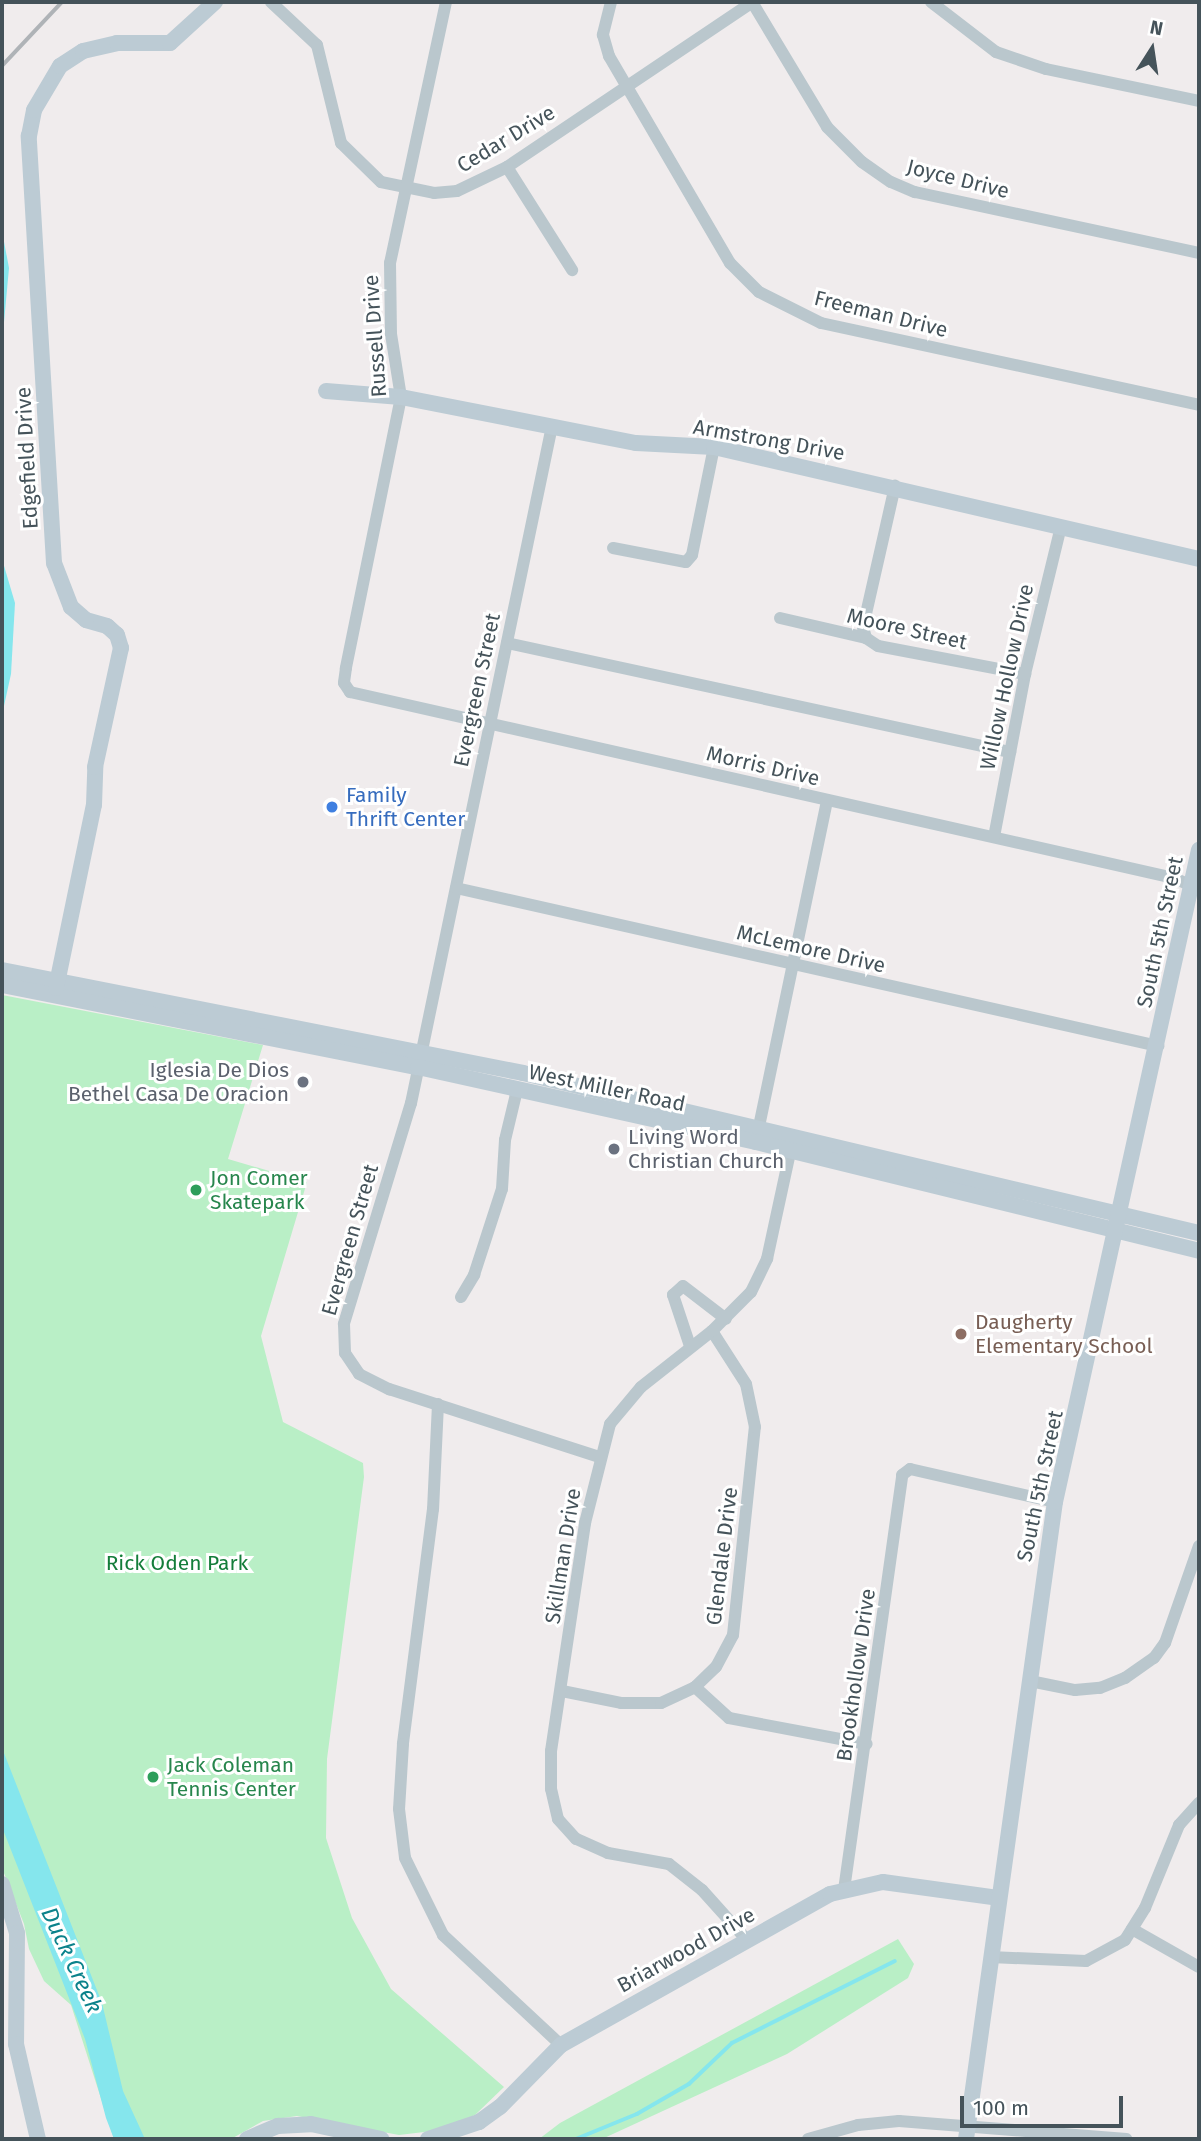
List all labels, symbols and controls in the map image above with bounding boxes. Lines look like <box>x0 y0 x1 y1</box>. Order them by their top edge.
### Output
north arrow <box>1117 14 1187 84</box>
text: N <box>1148 15 1165 41</box>
street label: Cedar Drive <box>453 100 559 178</box>
street label: Joyce Drive <box>904 154 1012 204</box>
street label: Russell Drive <box>358 274 392 398</box>
street label: Freeman Drive <box>812 285 950 343</box>
street label: Edgefield Drive <box>11 386 43 530</box>
street label: Armstrong Drive <box>691 414 847 466</box>
street label: Willow Hollow Drive <box>975 582 1039 772</box>
street label: Moore Street <box>845 603 969 655</box>
street label: Evergreen Street <box>448 611 506 769</box>
street label: Morris Drive <box>704 741 822 791</box>
place label: Family Thrift Center <box>346 782 465 832</box>
marker: Family Thrift Center <box>324 799 340 815</box>
street label: South 5th Street <box>1132 854 1188 1010</box>
street label: McLemore Drive <box>734 920 888 978</box>
place label: Iglesia De Dios Bethel Casa De Oracion <box>68 1057 289 1107</box>
street label: West Miller Road <box>526 1059 688 1117</box>
marker: Iglesia De Dios Bethel Casa De Oracion <box>295 1074 311 1090</box>
place label: Living Word Christian Church <box>628 1124 784 1174</box>
marker: Living Word Christian Church <box>606 1141 622 1157</box>
street label: Evergreen Street <box>316 1161 384 1319</box>
place label: Jon Comer Skatepark <box>210 1165 308 1215</box>
marker: Jon Comer Skatepark <box>188 1182 204 1198</box>
place label: Daugherty Elementary School <box>975 1309 1153 1359</box>
marker: Daugherty Elementary School <box>953 1326 969 1342</box>
street label: South 5th Street <box>1012 1408 1068 1564</box>
street label: Glendale Drive <box>701 1485 743 1627</box>
street label: Skillman Drive <box>540 1486 586 1626</box>
park label: Rick Oden Park <box>106 1550 248 1576</box>
street label: Brookhollow Drive <box>831 1587 881 1763</box>
place label: Jack Coleman Tennis Center <box>167 1752 296 1802</box>
marker: Jack Coleman Tennis Center <box>145 1769 161 1785</box>
street label: Briarwood Drive <box>613 1902 759 1998</box>
water label: Duck Creek <box>35 1903 109 2017</box>
scale bar <box>963 2082 1126 2126</box>
text: 100 m <box>973 2095 1029 2121</box>

